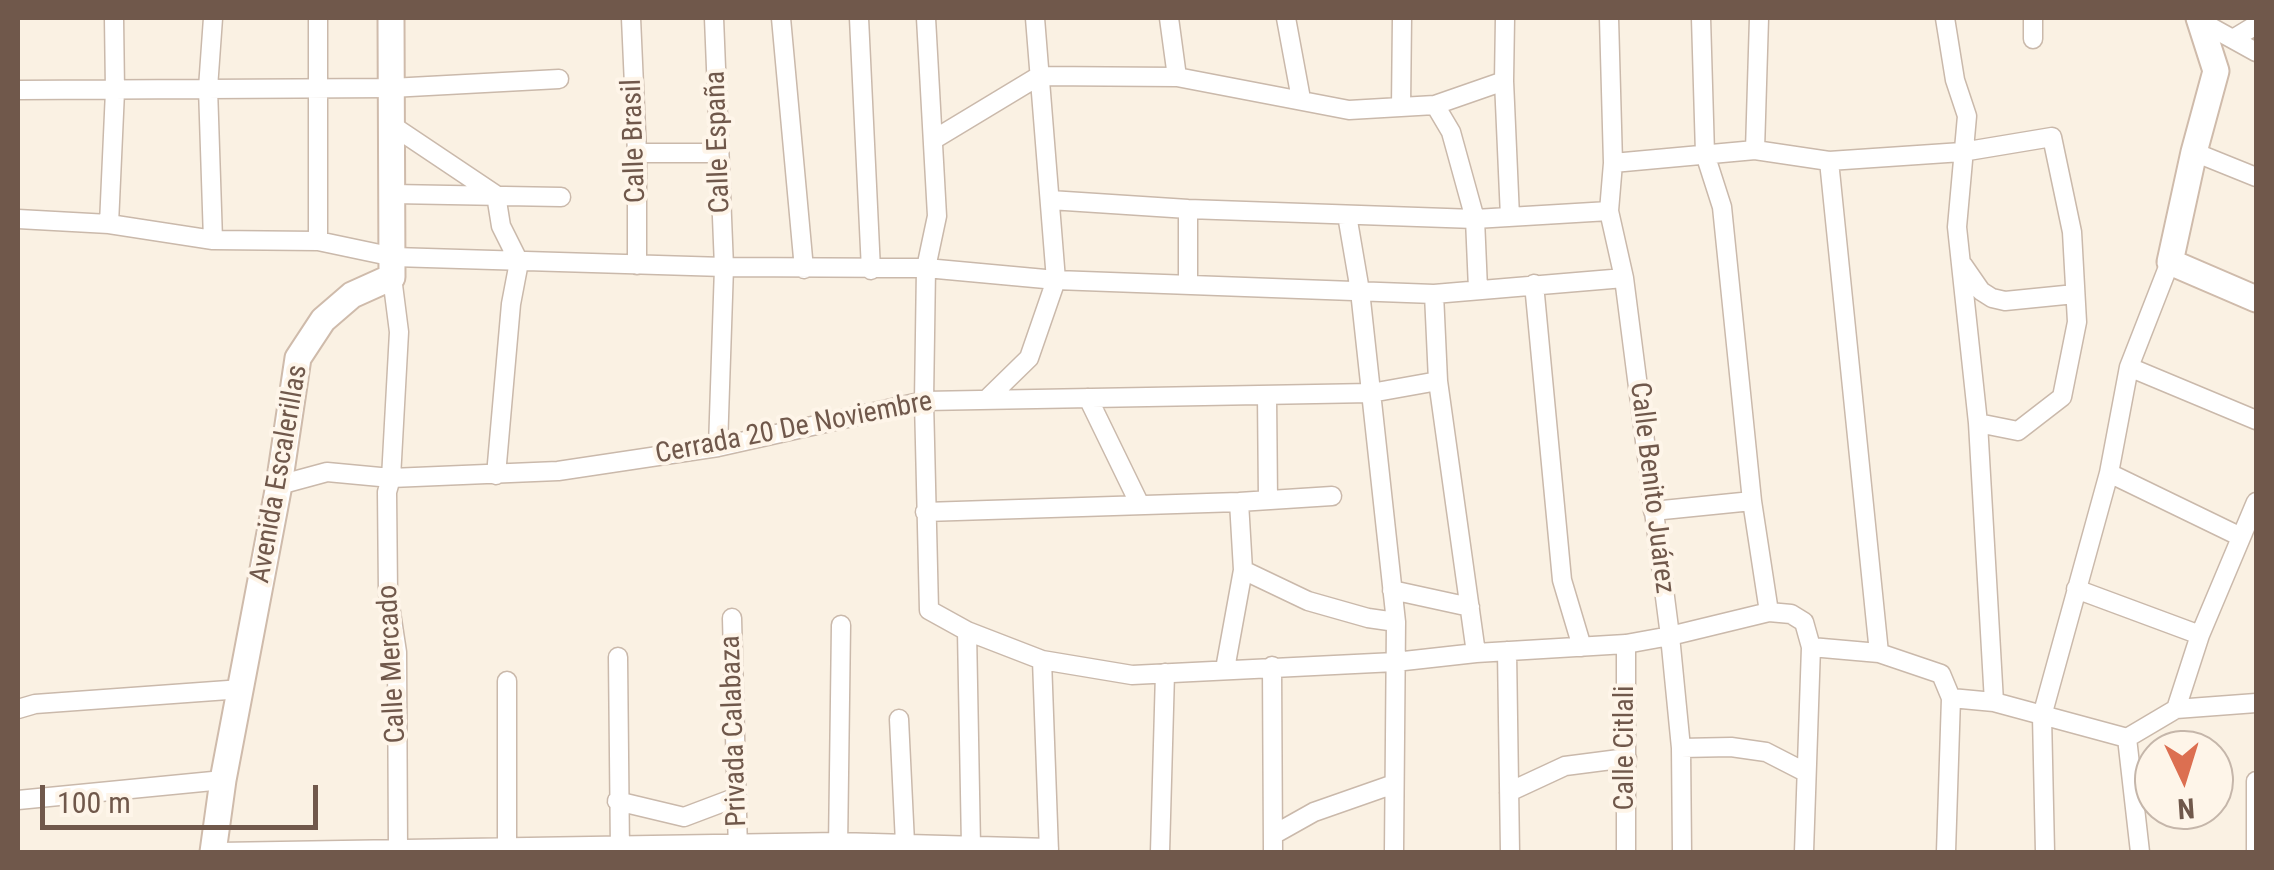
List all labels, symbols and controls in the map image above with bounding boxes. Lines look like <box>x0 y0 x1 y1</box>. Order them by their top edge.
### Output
street label: Calle España <box>700 70 738 214</box>
street label: Calle Brasil <box>616 78 654 204</box>
street label: Avenida Escalerillas <box>244 362 316 586</box>
street label: Calle Benito Juárez <box>1621 380 1681 596</box>
street label: Cerrada 20 De Noviembre <box>653 386 935 472</box>
street label: Calle Mercado <box>372 584 414 744</box>
street label: Privada Calabaza <box>715 635 755 827</box>
street label: Calle Citlali <box>1609 686 1643 810</box>
north arrow <box>2134 730 2234 830</box>
scale bar <box>45 765 322 827</box>
text: 100 m <box>57 785 131 820</box>
text: N <box>2176 791 2196 825</box>

